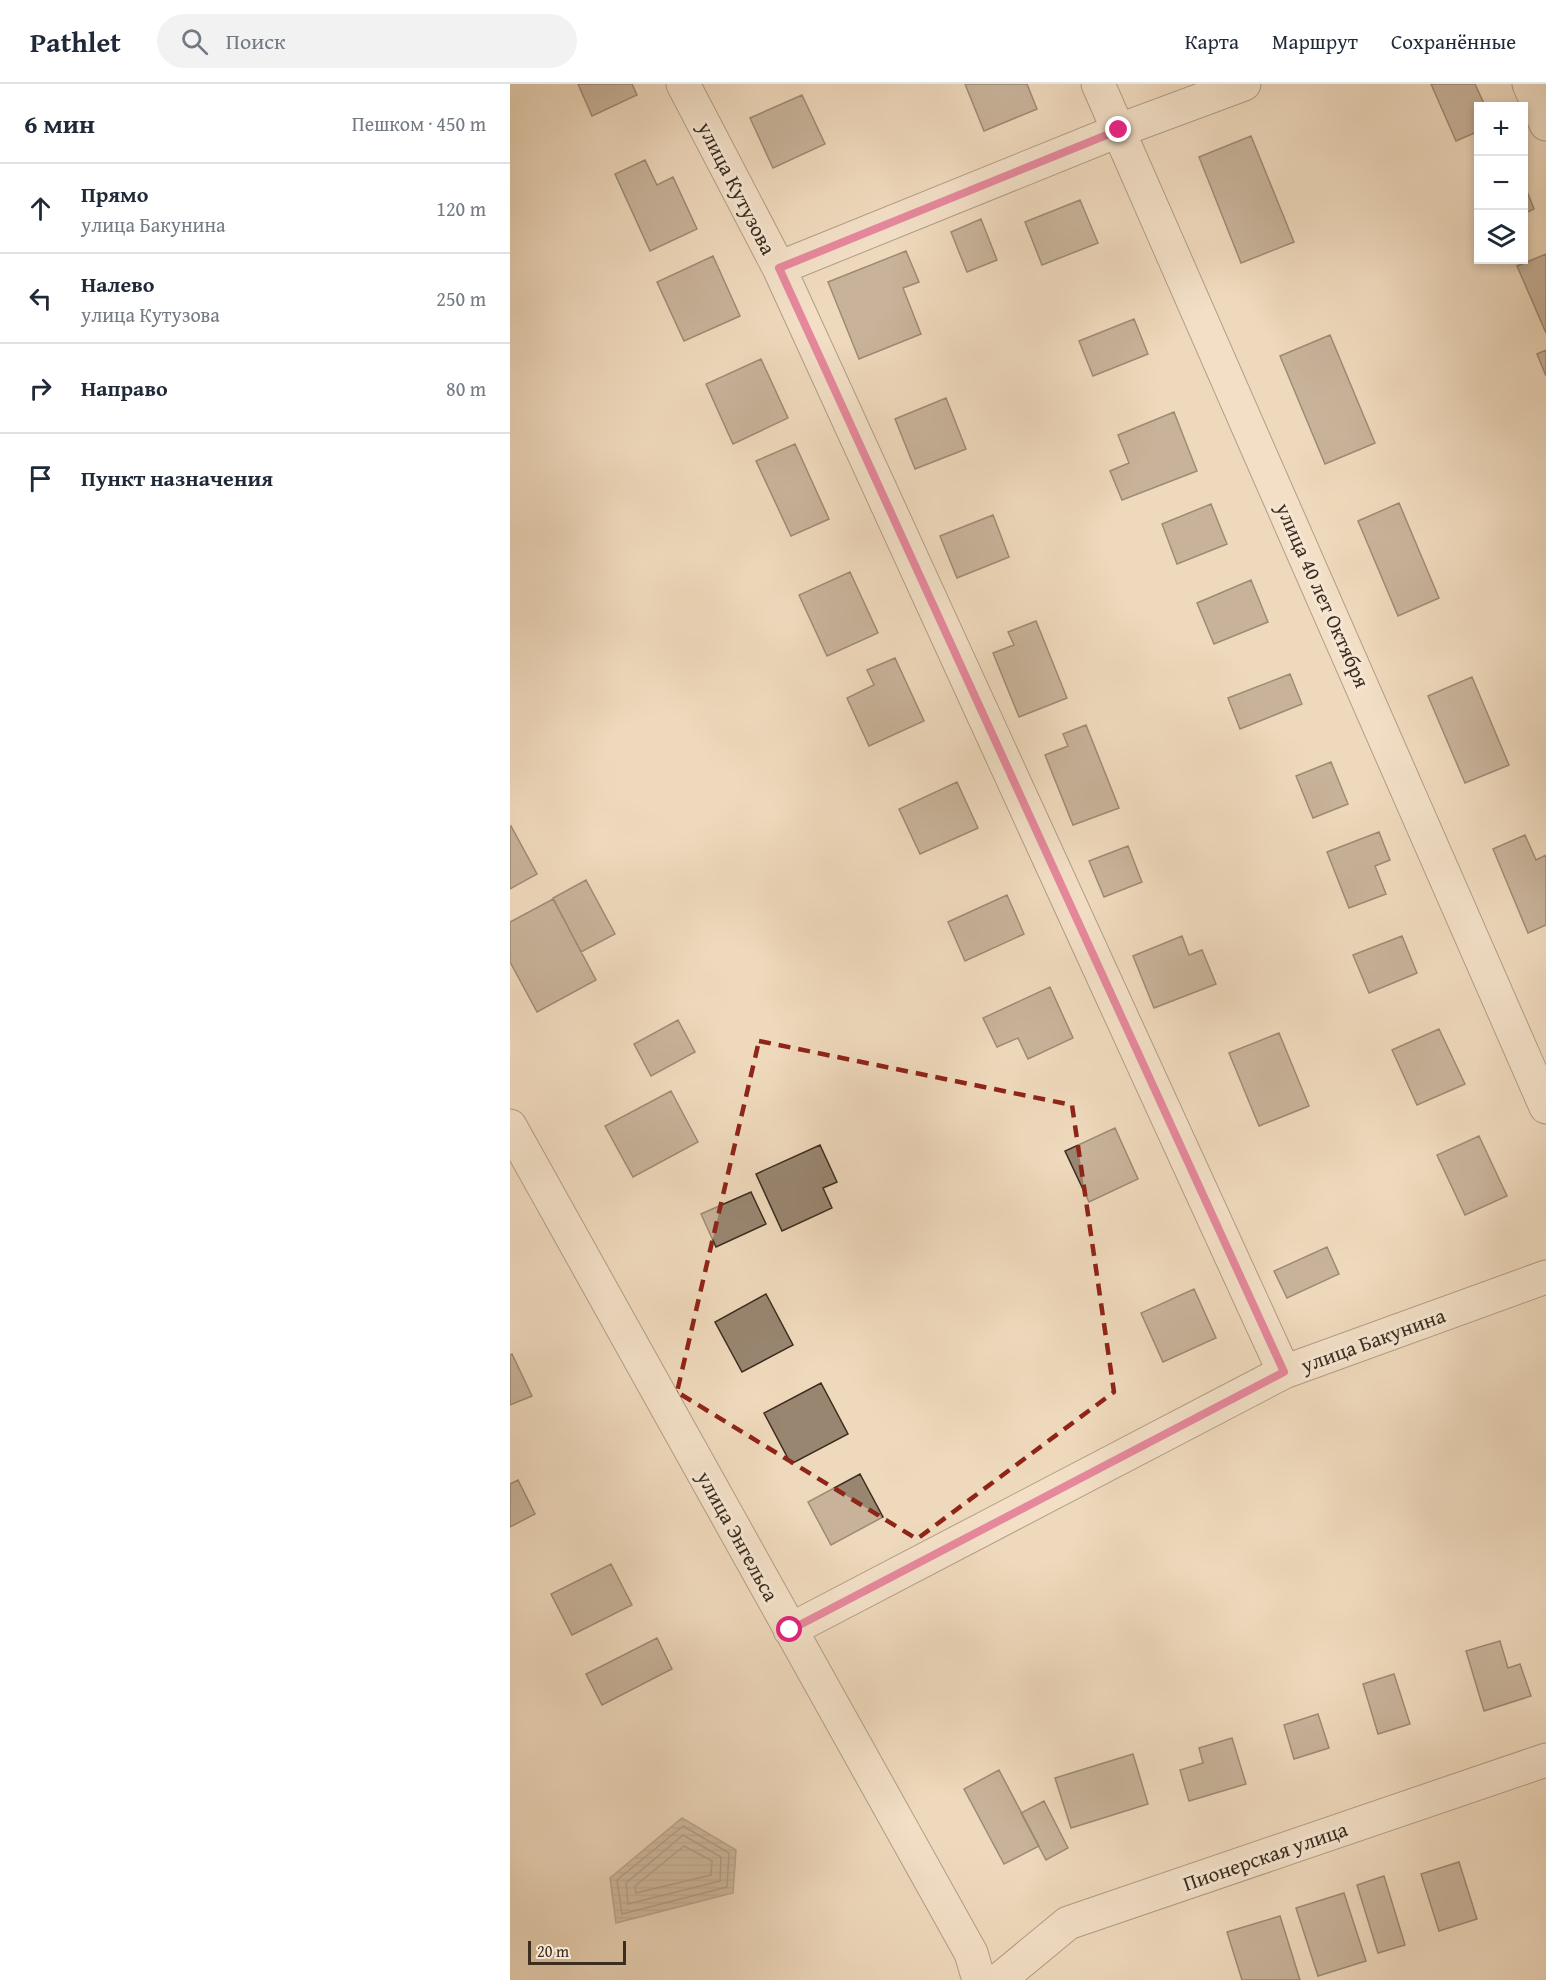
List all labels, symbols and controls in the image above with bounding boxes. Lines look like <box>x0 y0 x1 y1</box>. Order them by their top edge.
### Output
search box <box>157 14 577 68</box>
text: Pathlet <box>30 21 121 62</box>
icon: search <box>178 25 211 58</box>
text: Поиск <box>226 25 286 57</box>
text: Карта <box>1185 26 1239 57</box>
text: Маршрут <box>1272 26 1358 57</box>
text: Сохранённые <box>1391 26 1516 57</box>
map controls <box>1474 102 1528 264</box>
button: + <box>1474 102 1528 156</box>
text: 6 мин <box>24 104 95 143</box>
text: Пешком · 450 m <box>352 109 486 138</box>
street label: улица Кутузова <box>690 115 784 260</box>
route end <box>1105 116 1131 142</box>
button: − <box>1474 156 1528 210</box>
text: Прямо <box>81 178 148 210</box>
icon: ahead <box>24 192 57 225</box>
text: 120 m <box>436 194 486 223</box>
text: улица Бакунина <box>81 210 226 239</box>
button: layers <box>1474 210 1528 264</box>
text: Налево <box>81 268 154 300</box>
icon: left <box>24 282 57 315</box>
text: 250 m <box>436 284 486 313</box>
text: улица Кутузова <box>81 300 220 329</box>
icon: right <box>24 372 57 405</box>
text: Направо <box>81 372 168 404</box>
text: 80 m <box>446 374 486 403</box>
icon: arrive <box>24 462 57 495</box>
text: Пункт назначения <box>81 462 273 494</box>
street label: улица 40 лет Октября <box>1268 497 1378 693</box>
street label: улица Бакунина <box>1295 1299 1450 1381</box>
street label: улица Энгельса <box>689 1464 787 1607</box>
route start <box>776 1616 802 1642</box>
street label: Пионерская улица <box>1178 1813 1352 1899</box>
scale bar <box>528 1938 626 1966</box>
text: 20 m <box>537 1939 569 1963</box>

